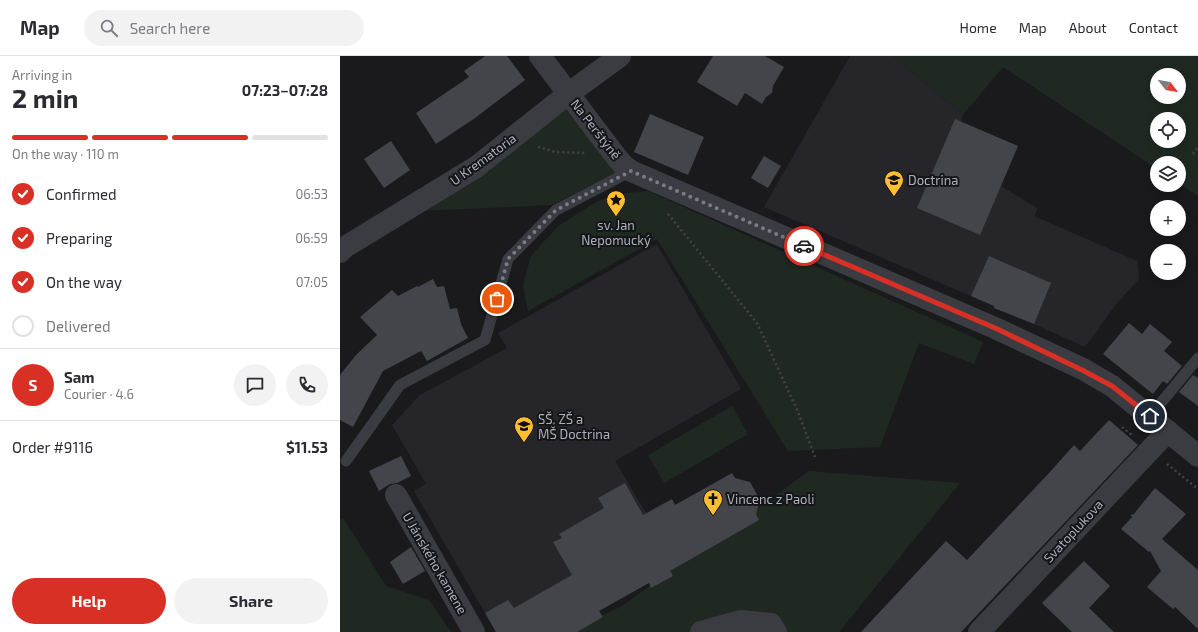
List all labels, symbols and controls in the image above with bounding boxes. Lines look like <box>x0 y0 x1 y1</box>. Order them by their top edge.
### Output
search box <box>84 10 364 46</box>
text: Map <box>20 16 60 39</box>
icon: search <box>98 17 120 39</box>
text: Search here <box>130 19 210 37</box>
text: Home <box>960 19 997 36</box>
text: Map <box>1019 19 1047 36</box>
text: About <box>1069 19 1107 36</box>
text: Contact <box>1129 19 1178 36</box>
text: Arriving in <box>12 67 72 83</box>
north arrow <box>1150 68 1186 104</box>
map controls <box>1150 68 1186 280</box>
text: 07:23–07:28 <box>242 81 328 99</box>
text: 2 min <box>12 82 78 113</box>
street label: Na Perštýně <box>568 96 624 162</box>
button: locate <box>1150 112 1186 148</box>
street label: U Krematoria <box>447 130 519 188</box>
text: On the way · 110 m <box>12 146 119 162</box>
button: layers <box>1150 156 1186 192</box>
school or university icon: Doctrina <box>883 169 905 197</box>
place label: Doctrina <box>908 172 958 188</box>
icon: check <box>12 183 34 205</box>
text: Confirmed <box>46 185 117 203</box>
text: 06:53 <box>295 186 328 202</box>
place icon: sv. Jan Nepomucký <box>605 189 627 217</box>
button: + <box>1150 200 1186 236</box>
place label: sv. Jan Nepomucký <box>581 217 651 248</box>
courier <box>784 226 824 266</box>
icon: check <box>12 227 34 249</box>
text: Preparing <box>46 229 112 247</box>
text: 06:59 <box>295 230 328 246</box>
icon: car <box>793 235 815 257</box>
button: − <box>1150 244 1186 280</box>
icon: check <box>12 271 34 293</box>
text: On the way <box>46 273 122 291</box>
text: 07:05 <box>296 274 328 290</box>
pin <box>480 282 514 316</box>
icon: bag <box>486 288 508 310</box>
text: Delivered <box>46 317 111 335</box>
button: chat <box>234 364 276 406</box>
button: phone <box>286 364 328 406</box>
text: Sam <box>64 368 95 386</box>
text: S <box>29 376 37 394</box>
text: Courier · 4.6 <box>64 386 134 402</box>
pin <box>1133 399 1167 433</box>
icon: home <box>1139 405 1161 427</box>
place label: SŠ, ZŠ a MŠ Doctrina <box>538 411 610 442</box>
school or university icon: SŠ, ZŠ a MŠ Doctrina <box>513 415 535 443</box>
text: Order #9116 <box>12 438 93 456</box>
text: $11.53 <box>286 438 328 456</box>
church icon: Vincenc z Paoli <box>702 488 724 516</box>
place label: Vincenc z Paoli <box>727 491 815 507</box>
street label: Svatoplukova <box>1040 496 1106 566</box>
street label: U Jánského kamene <box>399 509 471 617</box>
button: Help <box>12 578 166 624</box>
button: Share <box>174 578 328 624</box>

